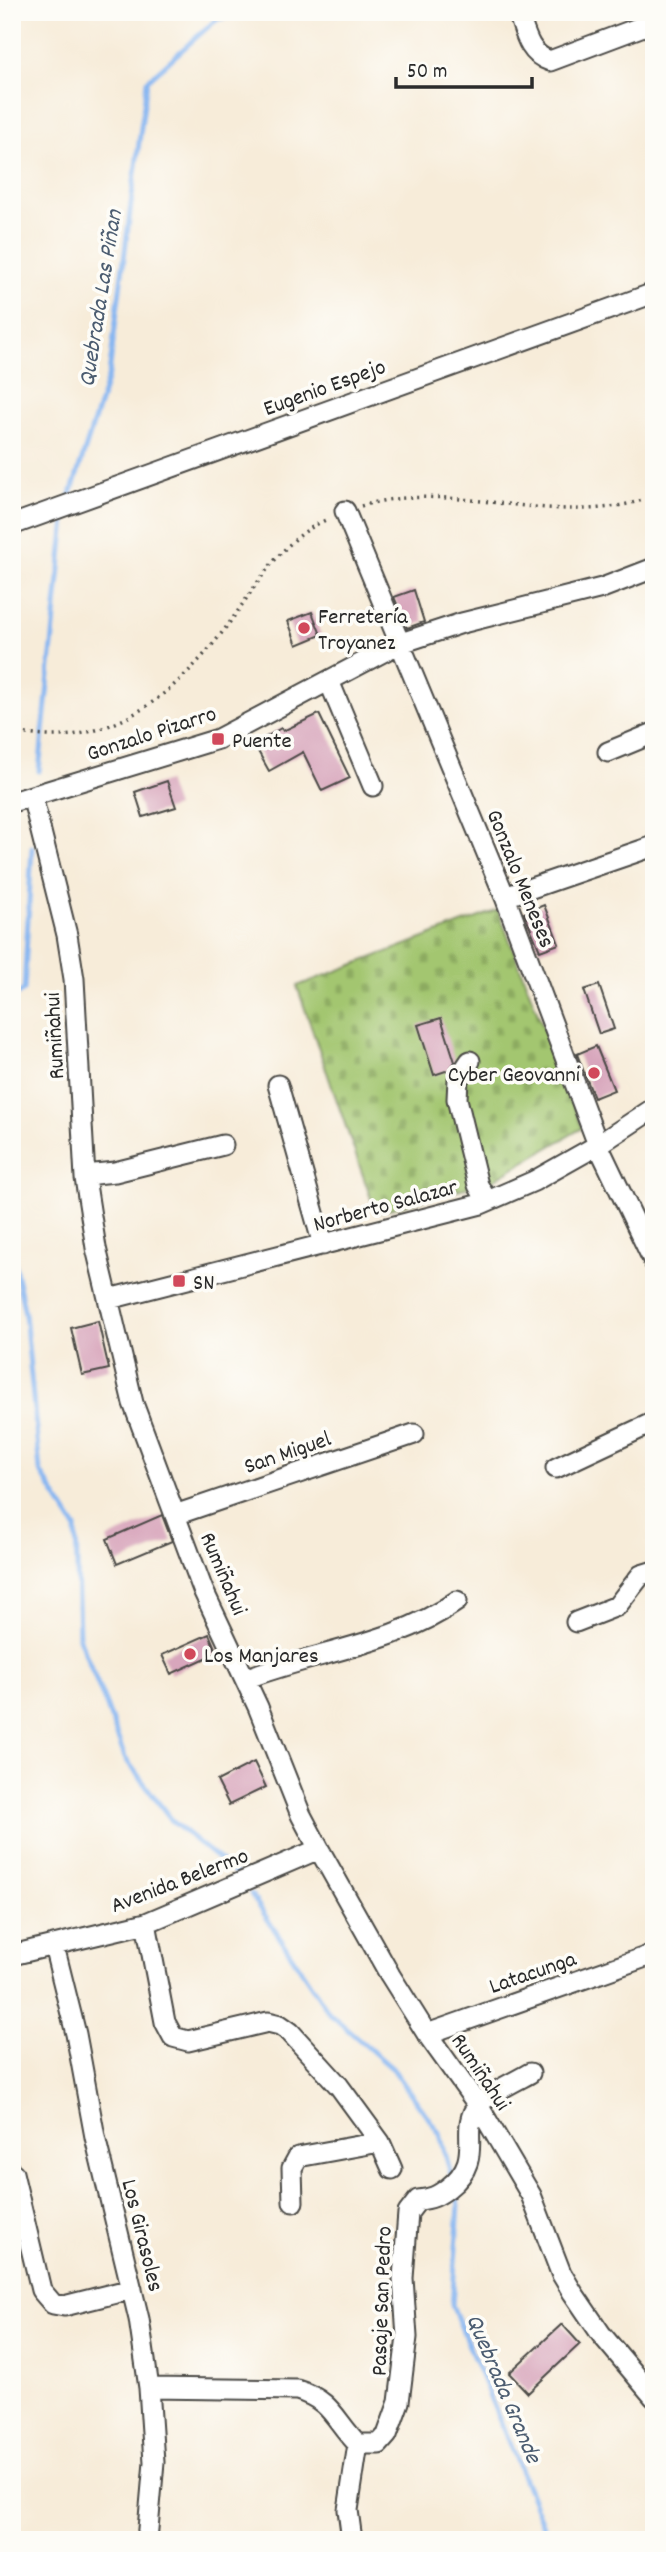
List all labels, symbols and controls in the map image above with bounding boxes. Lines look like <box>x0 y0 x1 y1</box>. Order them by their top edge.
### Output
scale bar <box>396 46 533 90</box>
text: 50 m <box>407 58 447 88</box>
water label: Quebrada Las Piñan <box>71 207 133 389</box>
street label: Eugenio Espejo <box>259 352 391 427</box>
place label: Ferretería Troyanez <box>318 602 409 661</box>
marker: Ferretería Troyanez <box>296 620 312 636</box>
street label: Gonzalo Pizarro <box>83 699 221 772</box>
place label: Puente <box>232 726 292 759</box>
marker: Puente <box>210 731 226 747</box>
street label: Gonzalo Meneses <box>476 805 562 954</box>
street label: Rumiñahui <box>38 991 75 1080</box>
place label: Cyber Geovanni <box>448 1060 580 1093</box>
marker: Cyber Geovanni <box>586 1065 602 1081</box>
street label: Norberto Salazar <box>310 1172 462 1242</box>
place label: SN <box>193 1268 215 1301</box>
marker: SN <box>171 1273 187 1289</box>
street label: San Miguel <box>240 1424 337 1485</box>
street label: Rumiñahui <box>190 1528 254 1621</box>
place label: Los Manjares <box>204 1641 319 1674</box>
marker: Los Manjares <box>182 1646 198 1662</box>
street label: Avenida Belermo <box>107 1841 254 1924</box>
street label: Latacunga <box>485 1944 582 2005</box>
street label: Rumiñahui <box>441 2028 517 2118</box>
street label: Los Girasoles <box>111 2176 171 2296</box>
street label: Pasaje San Pedro <box>364 2226 403 2377</box>
water label: Quebrada Grande <box>456 2310 549 2470</box>

